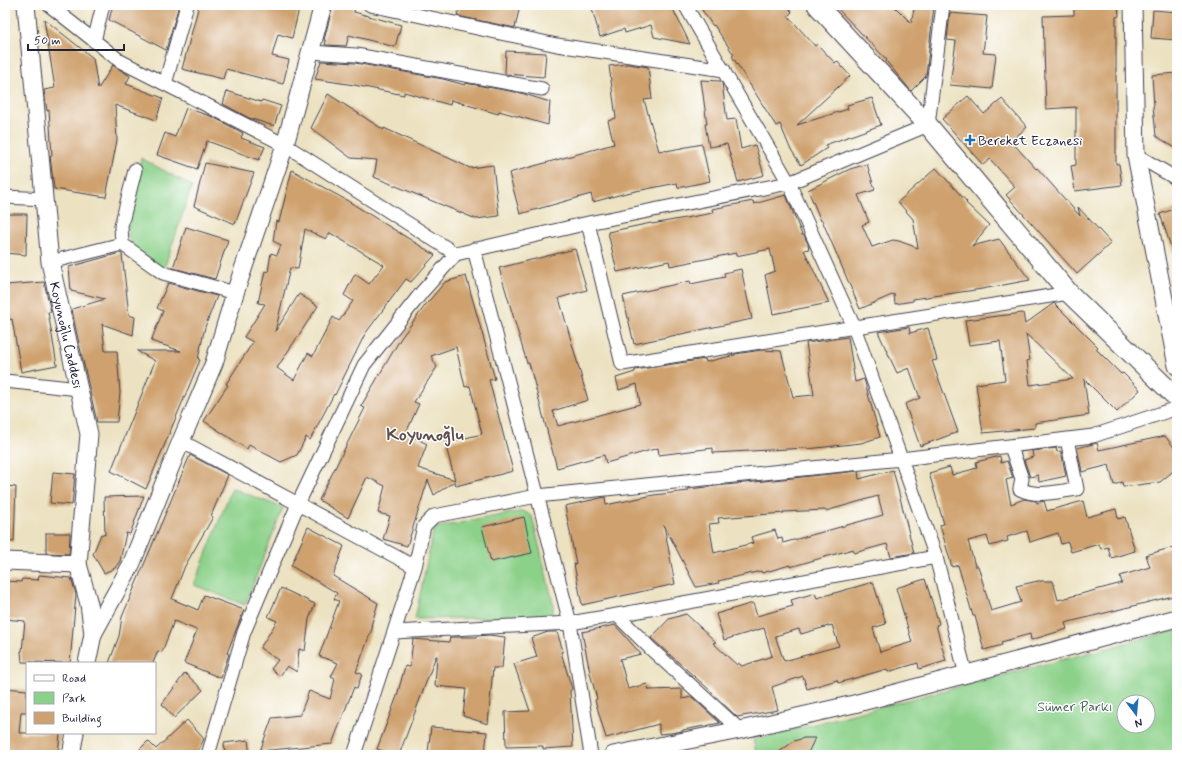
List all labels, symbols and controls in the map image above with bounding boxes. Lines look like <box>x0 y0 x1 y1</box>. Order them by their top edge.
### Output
scale bar <box>28 26 124 52</box>
text: 50 m <box>34 33 61 49</box>
place label: Bereket Eczanesi <box>978 132 1082 150</box>
marker: Bereket Eczanesi <box>965 135 975 145</box>
street label: Koyunoğlu Caddesi <box>45 280 86 390</box>
district label: Koyunoğlu <box>386 423 464 447</box>
legend <box>26 662 156 734</box>
text: Road <box>62 671 86 687</box>
text: Park <box>62 691 86 707</box>
north arrow <box>1116 694 1156 734</box>
park label: Sümer Parkı <box>1037 698 1113 716</box>
text: Building <box>62 711 102 728</box>
text: N <box>1133 715 1144 730</box>

